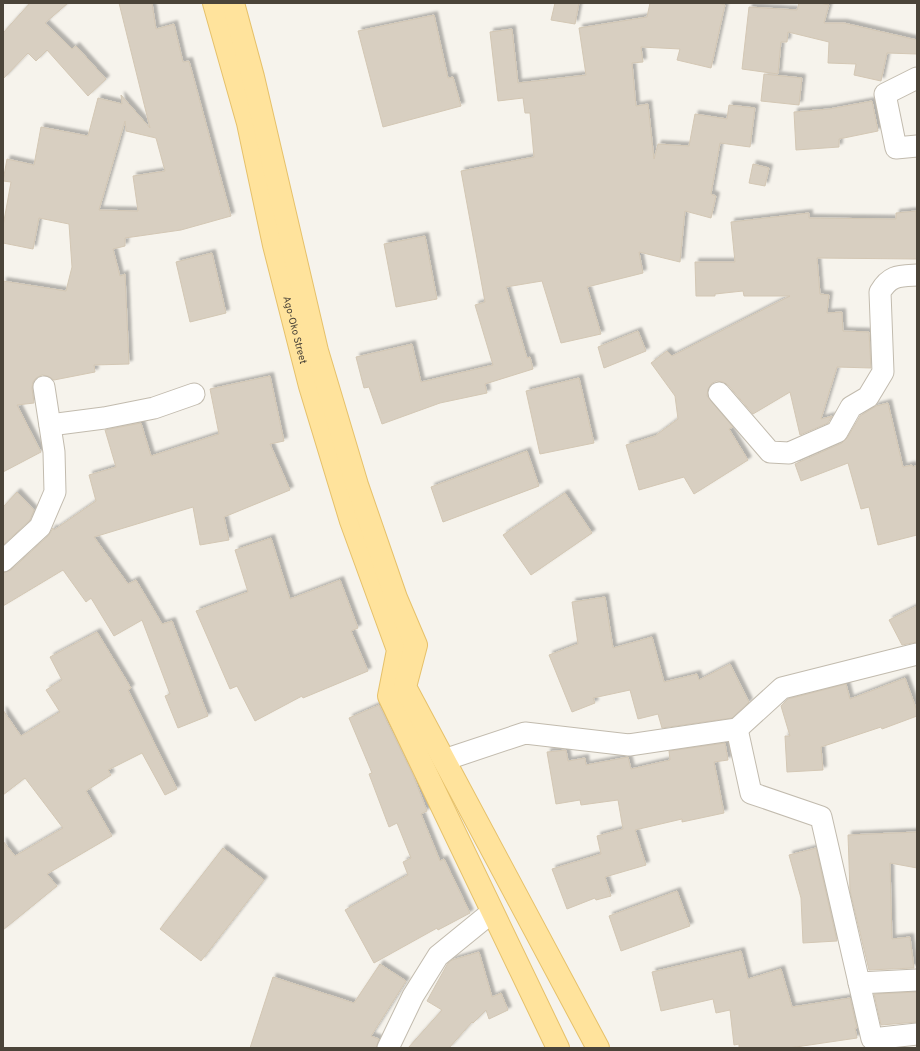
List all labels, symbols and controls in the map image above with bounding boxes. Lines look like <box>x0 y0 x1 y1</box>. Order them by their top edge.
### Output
street label: Ago-Oko Street <box>279 295 309 366</box>

